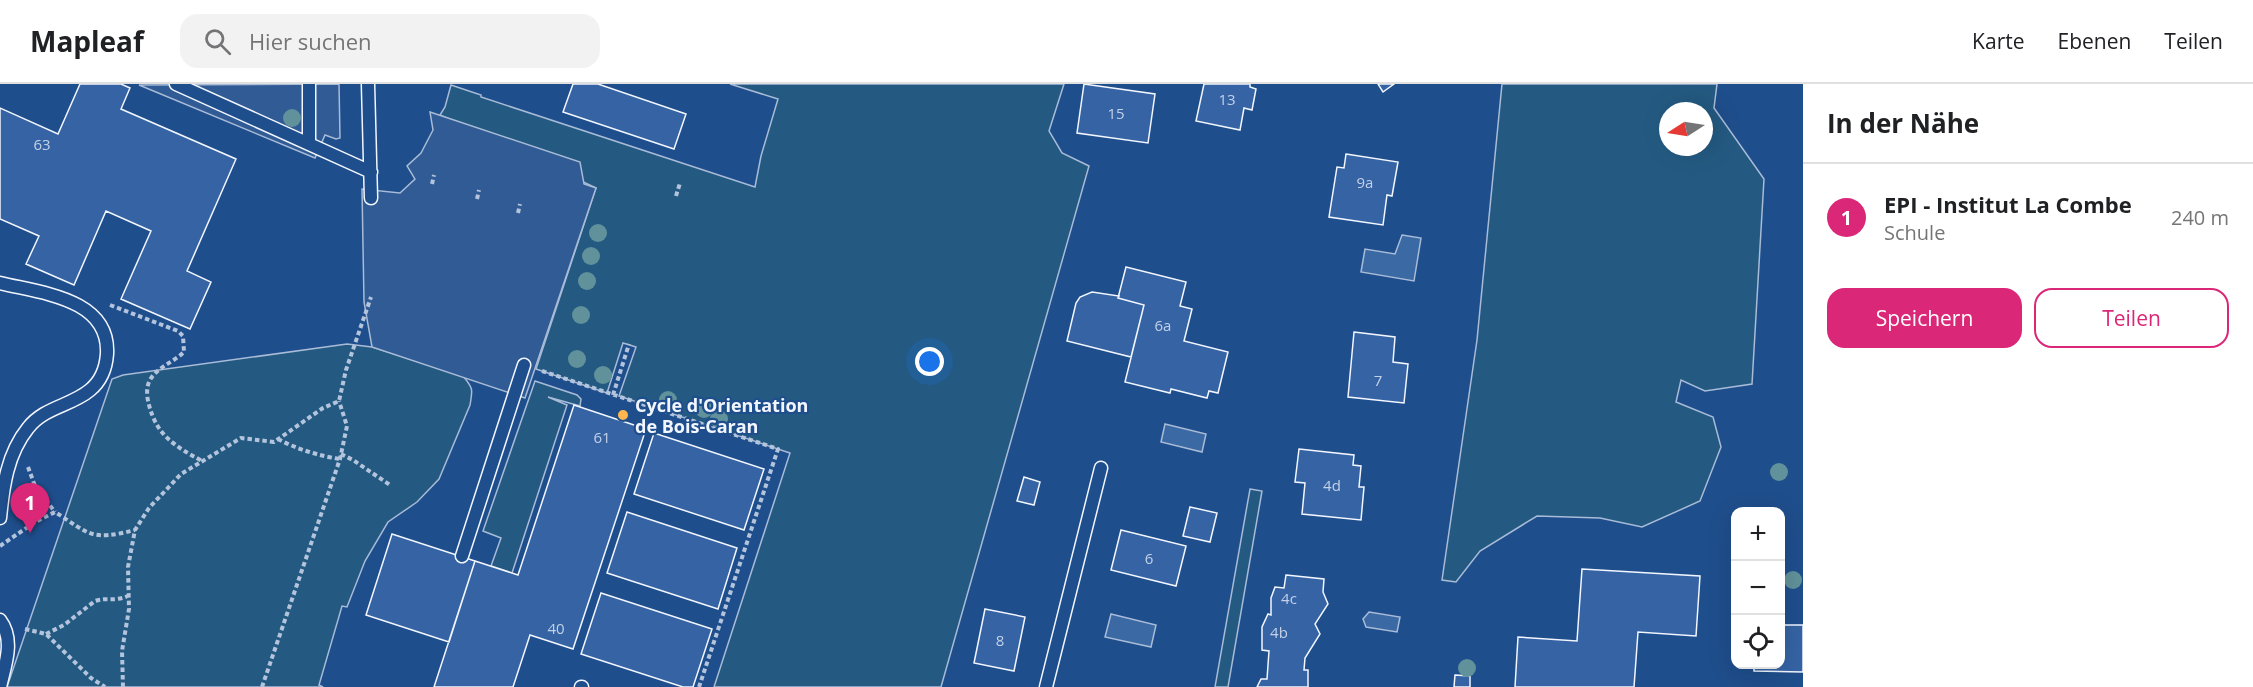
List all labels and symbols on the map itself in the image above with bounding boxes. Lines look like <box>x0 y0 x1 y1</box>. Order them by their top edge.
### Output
house number: 13 <box>1218 89 1236 109</box>
north arrow <box>1659 102 1713 156</box>
house number: 15 <box>1107 103 1125 123</box>
house number: 63 <box>33 134 51 154</box>
house number: 9a <box>1357 172 1373 192</box>
house number: 6a <box>1155 315 1171 335</box>
your location <box>915 347 944 376</box>
house number: 7 <box>1374 370 1382 390</box>
place label: Cycle d'Orientation de Bois-Caran <box>635 393 808 438</box>
marker: Cycle d'Orientation de Bois-Caran <box>616 408 630 422</box>
house number: 61 <box>593 427 611 447</box>
house number: 4d <box>1323 475 1341 495</box>
pin: 1 <box>10 484 50 533</box>
house number: 6 <box>1145 548 1153 568</box>
house number: 4c <box>1281 588 1297 608</box>
house number: 40 <box>547 618 565 638</box>
house number: 4b <box>1270 622 1288 642</box>
house number: 8 <box>996 630 1004 650</box>

